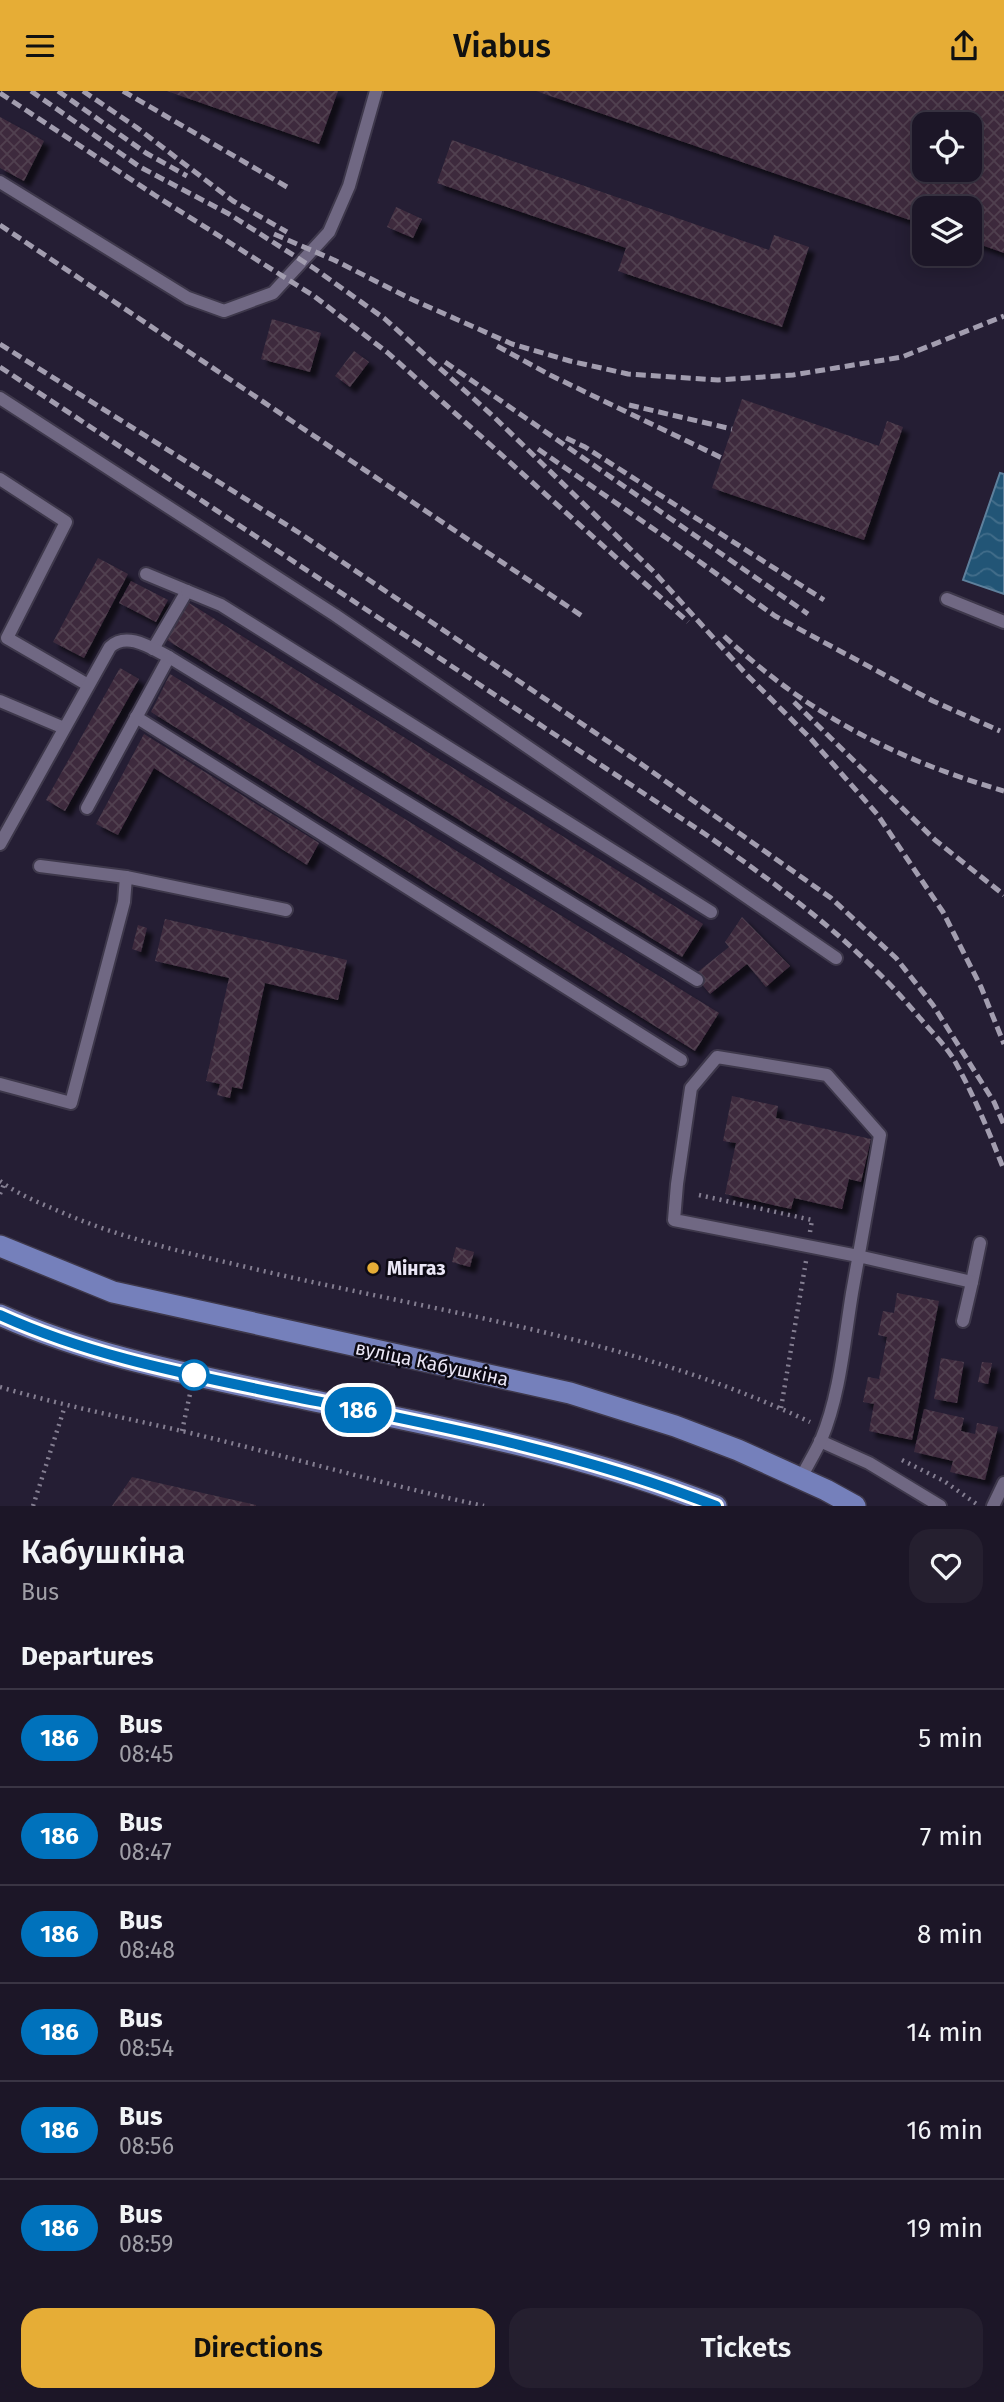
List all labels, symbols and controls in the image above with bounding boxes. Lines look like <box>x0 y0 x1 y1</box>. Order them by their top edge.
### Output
icon: menu <box>21 27 59 65</box>
text: Viabus <box>453 27 551 65</box>
icon: share <box>945 27 983 65</box>
map controls <box>912 112 982 266</box>
button: locate <box>912 112 982 182</box>
button: layers <box>912 196 982 266</box>
place label: Мінгаз <box>387 1257 446 1280</box>
marker: Мінгаз <box>365 1260 381 1276</box>
street label: вуліца Кабушкіна <box>353 1336 511 1391</box>
unlabelled marker <box>179 1360 209 1390</box>
line badge: 186 <box>318 1387 398 1433</box>
text: 186 <box>339 1396 377 1424</box>
button: heart <box>909 1529 983 1603</box>
text: Кабушкіна <box>21 1532 185 1572</box>
text: Bus <box>21 1578 59 1606</box>
text: Departures <box>21 1641 154 1672</box>
text: Bus <box>119 1709 162 1740</box>
text: 5 min <box>918 1723 983 1754</box>
text: 186 <box>40 1724 79 1752</box>
text: 08:45 <box>119 1740 173 1768</box>
text: Bus <box>119 1807 162 1838</box>
text: 7 min <box>920 1821 983 1852</box>
text: 186 <box>40 1822 79 1850</box>
text: 08:47 <box>119 1838 172 1866</box>
text: Bus <box>119 1905 162 1936</box>
text: 8 min <box>917 1919 983 1950</box>
text: 186 <box>40 1920 79 1948</box>
text: 08:48 <box>119 1936 175 1964</box>
text: Bus <box>119 2003 162 2034</box>
text: 14 min <box>906 2017 983 2048</box>
text: 186 <box>40 2018 79 2046</box>
text: 08:54 <box>119 2034 174 2062</box>
text: Bus <box>119 2101 162 2132</box>
text: 16 min <box>906 2115 983 2146</box>
text: 186 <box>40 2116 79 2144</box>
text: 08:56 <box>119 2132 174 2160</box>
text: Bus <box>119 2199 162 2230</box>
text: 19 min <box>906 2213 983 2244</box>
text: 186 <box>40 2214 79 2242</box>
text: 08:59 <box>119 2230 173 2258</box>
button: Directions <box>21 2308 495 2388</box>
button: Tickets <box>509 2308 983 2388</box>

